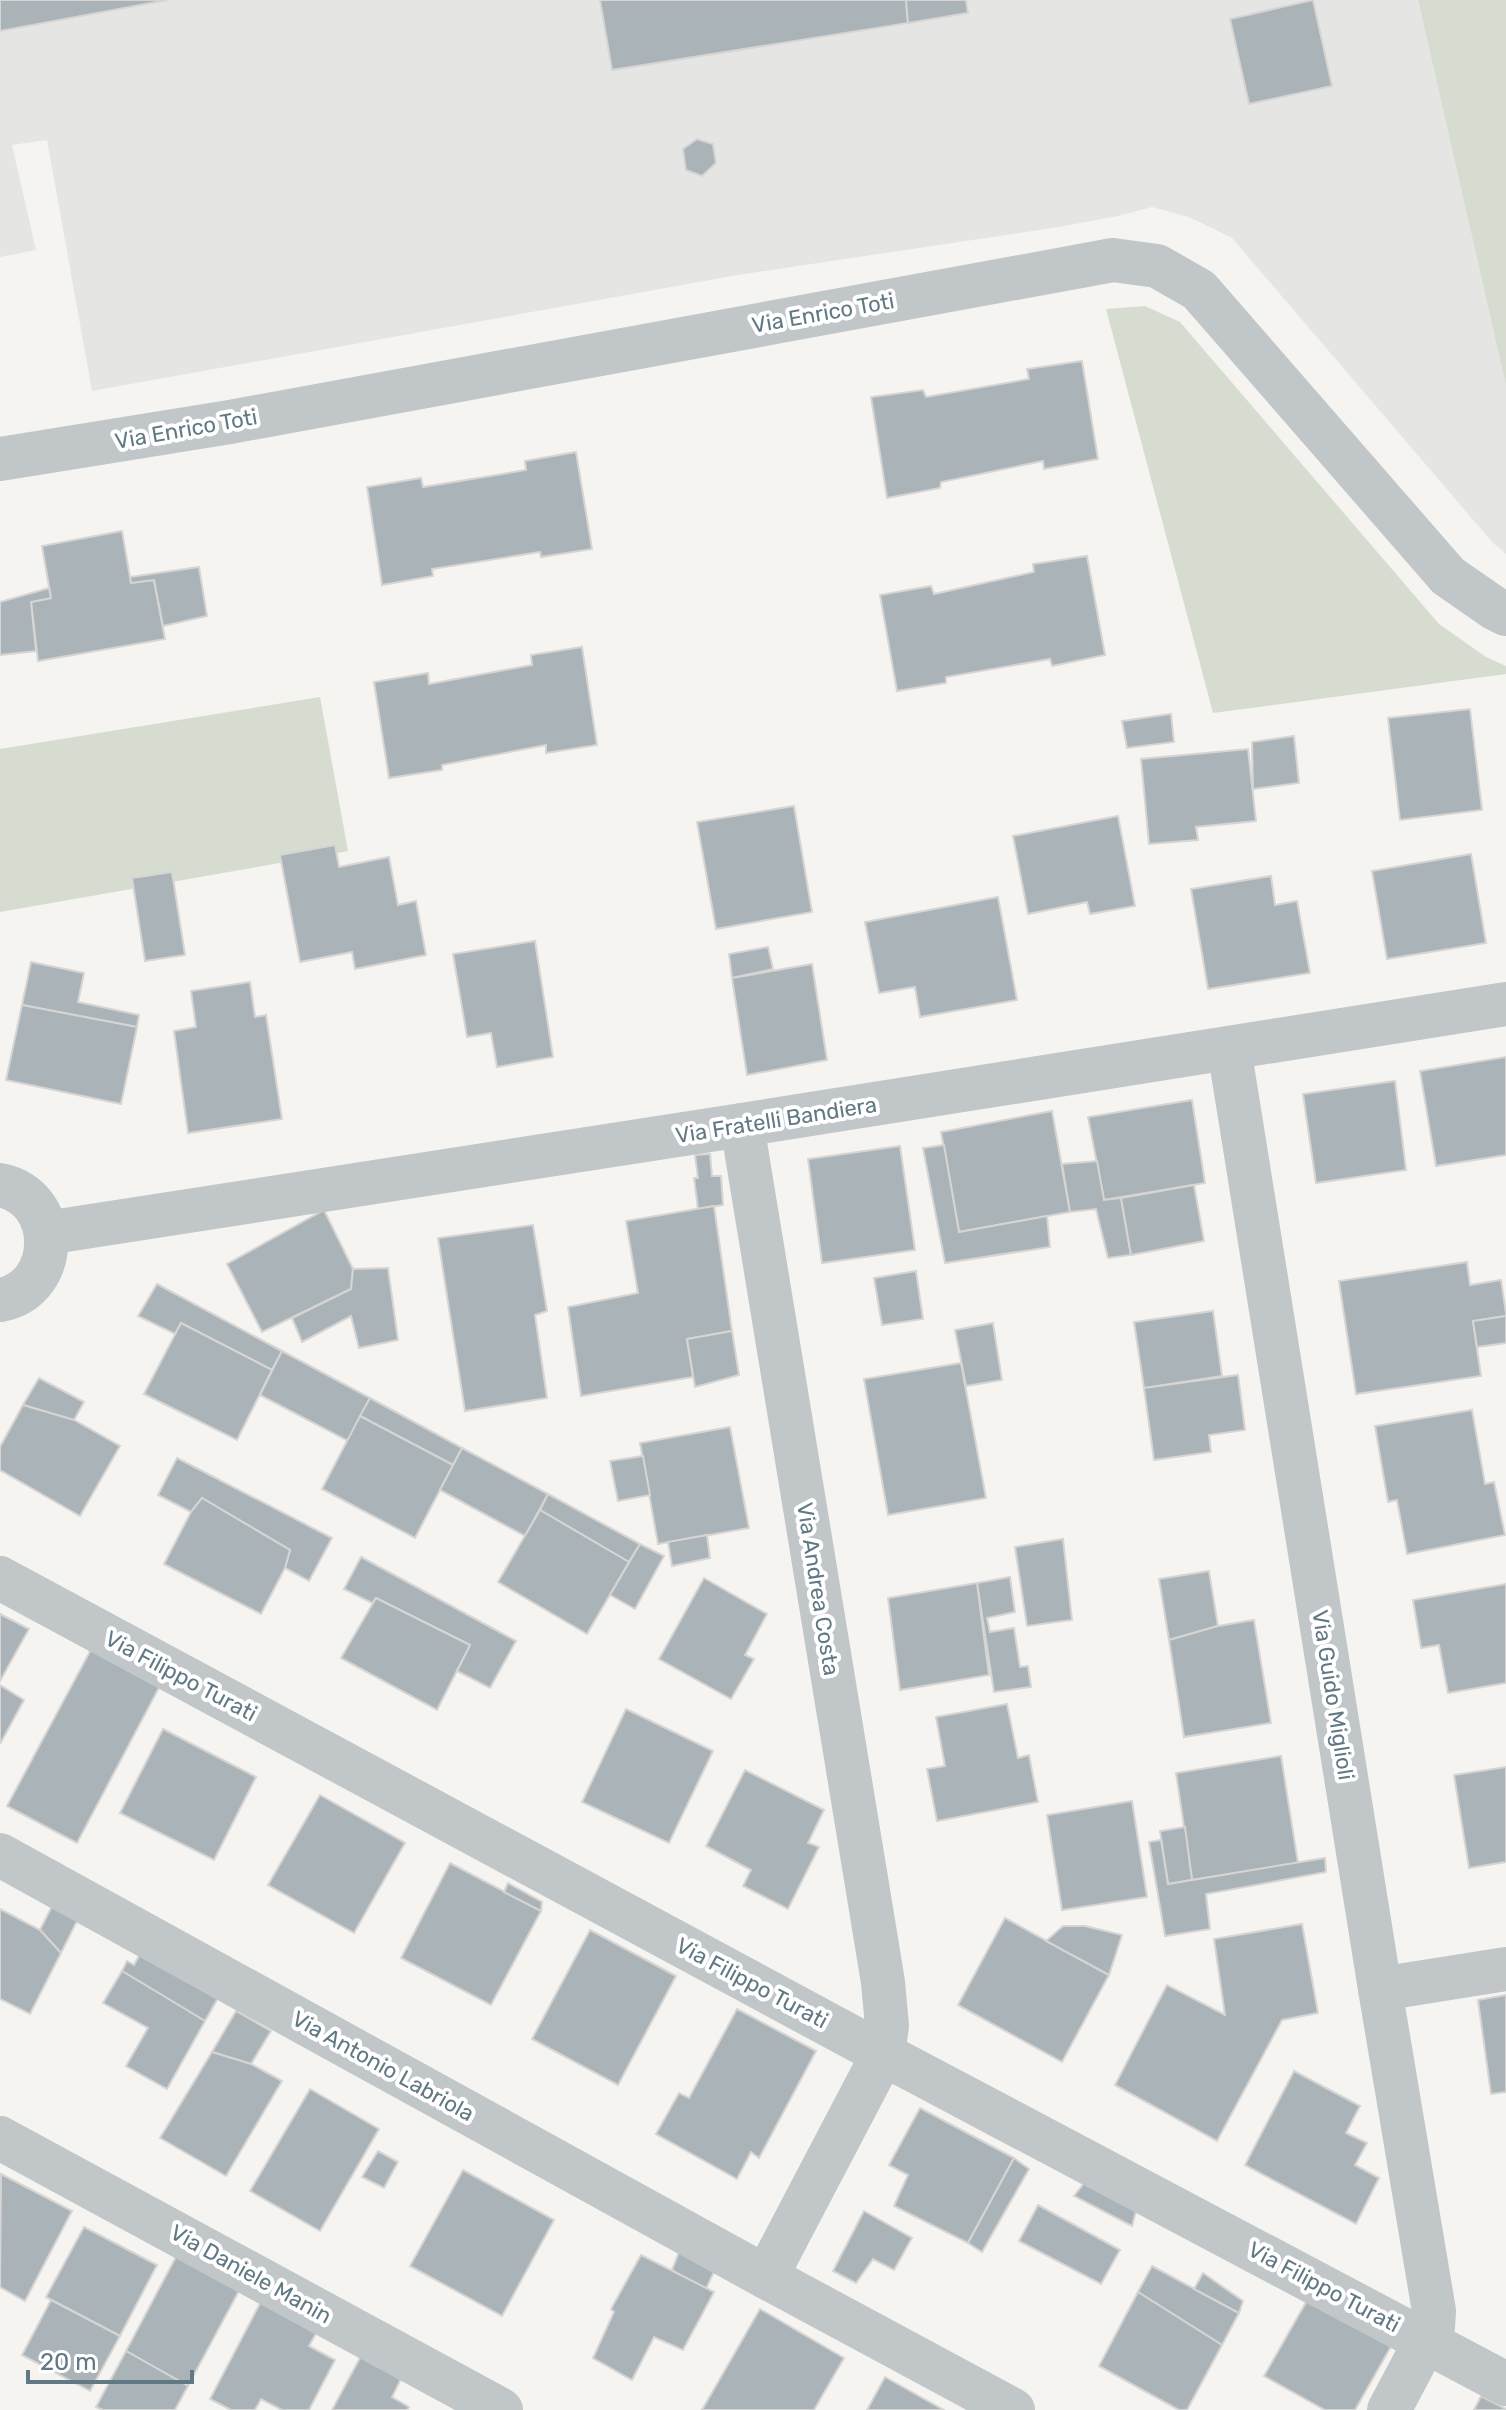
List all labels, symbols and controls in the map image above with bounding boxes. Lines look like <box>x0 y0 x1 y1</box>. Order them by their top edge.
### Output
street label: Via Enrico Toti <box>750 287 896 339</box>
street label: Via Enrico Toti <box>113 403 259 455</box>
street label: Via Fratelli Bandiera <box>673 1091 879 1149</box>
street label: Via Andrea Costa <box>791 1500 845 1678</box>
street label: Via Guido Miglioli <box>1306 1608 1360 1782</box>
street label: Via Filippo Turati <box>100 1625 262 1727</box>
street label: Via Filippo Turati <box>671 1932 833 2034</box>
street label: Via Antonio Labriola <box>287 2005 479 2127</box>
street label: Via Daniele Manin <box>166 2219 336 2329</box>
street label: Via Filippo Turati <box>1243 2236 1405 2338</box>
scale bar <box>28 2334 192 2384</box>
text: 20 m <box>40 2348 97 2376</box>

